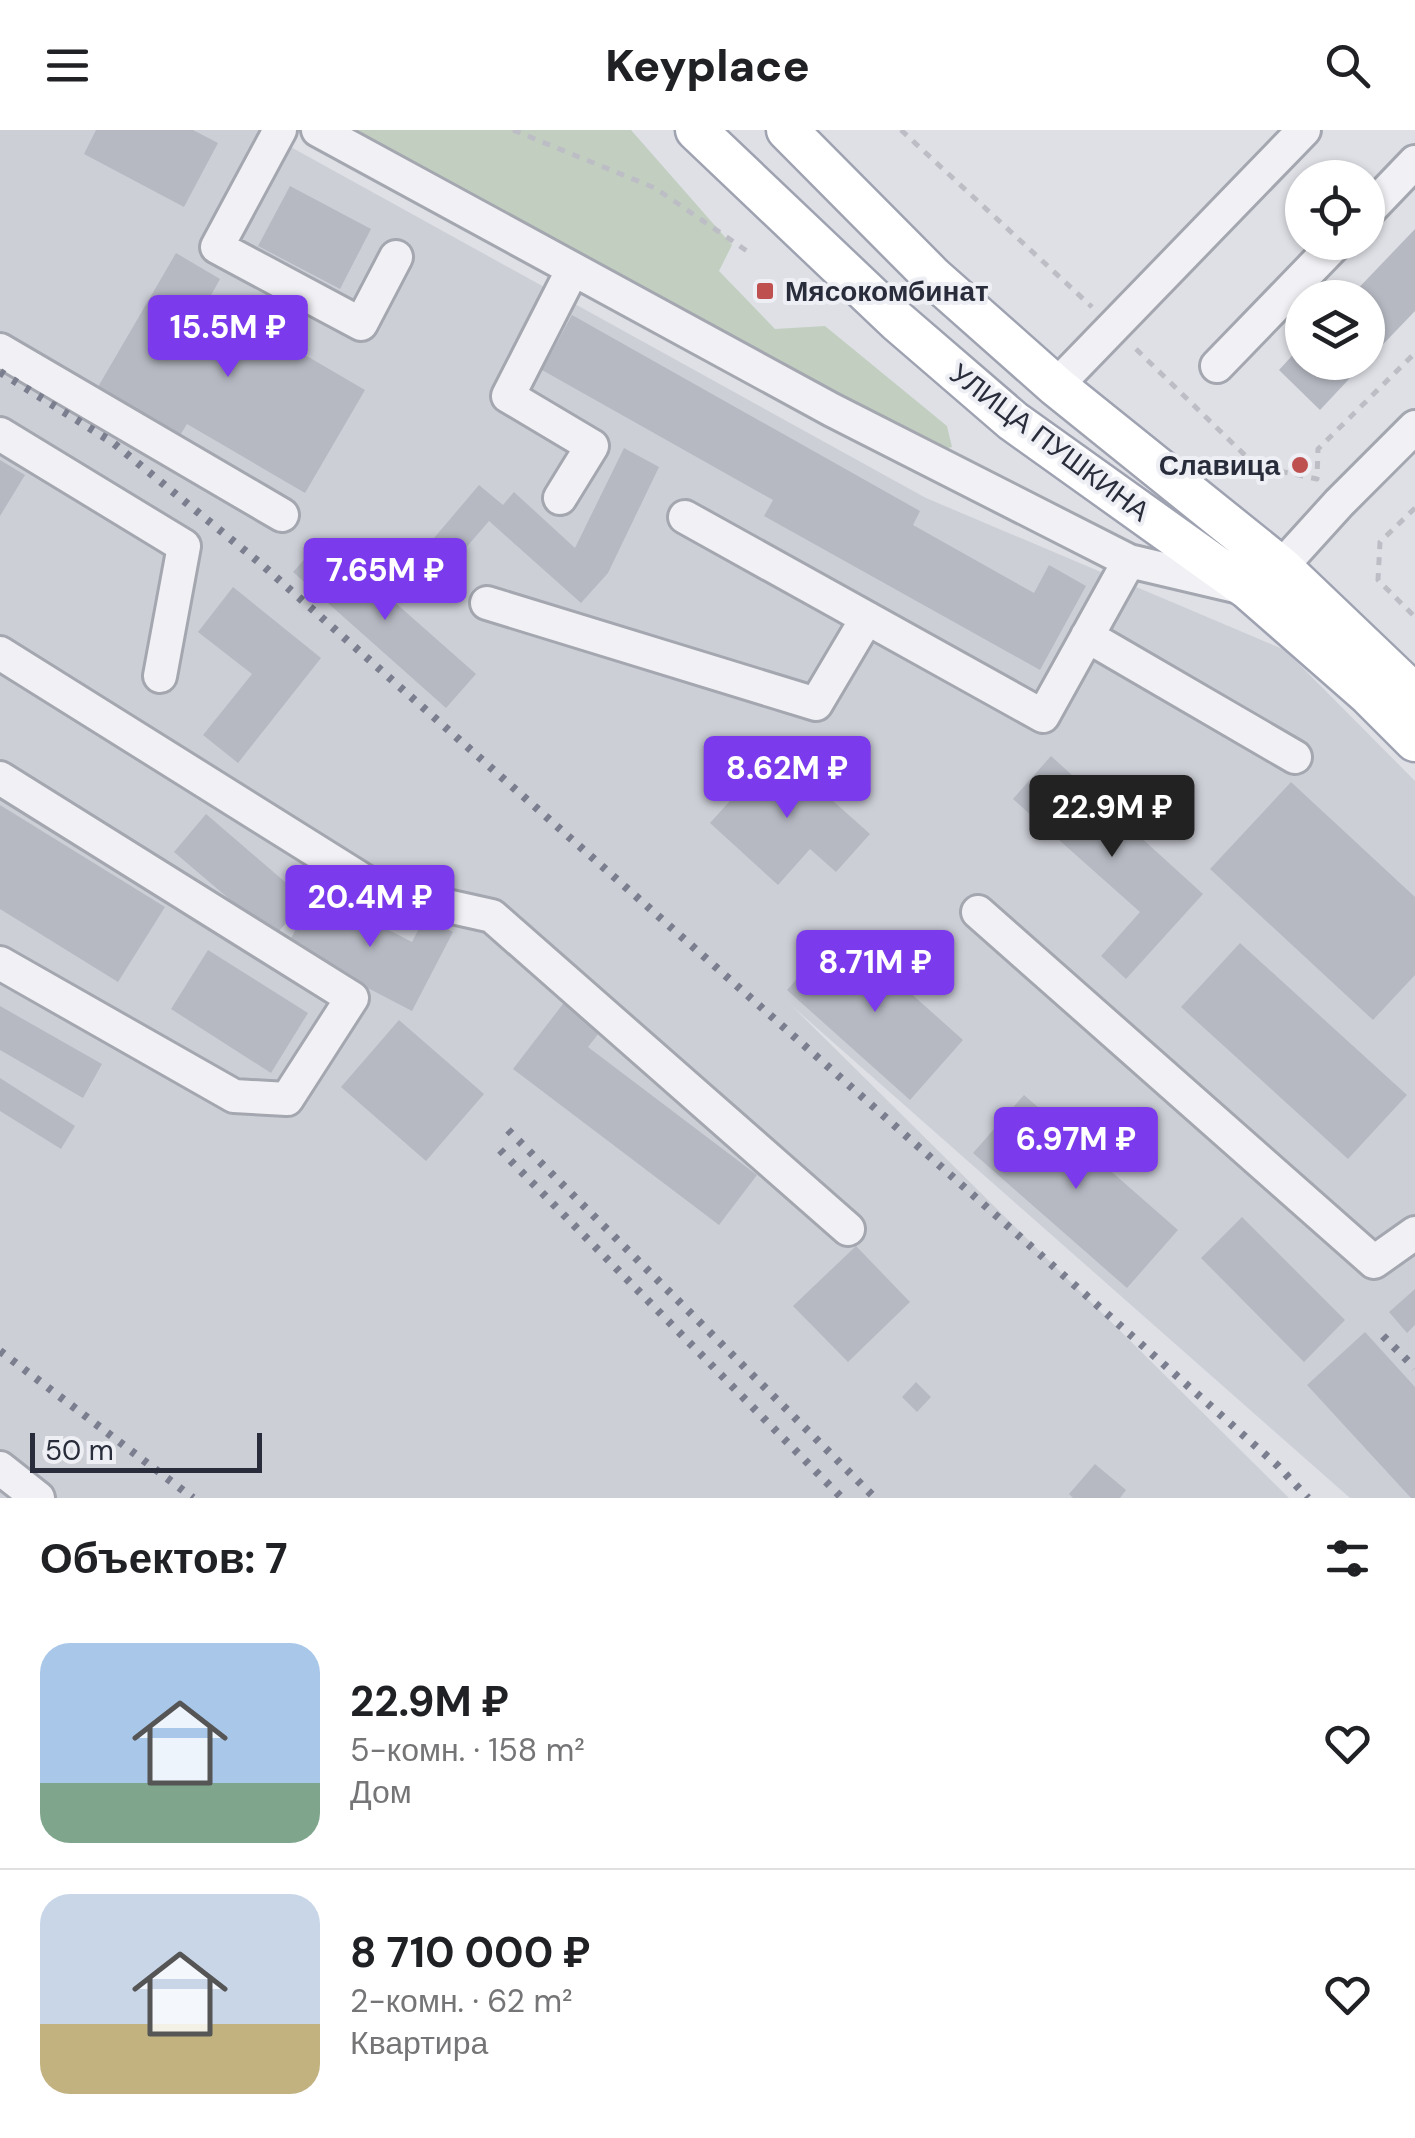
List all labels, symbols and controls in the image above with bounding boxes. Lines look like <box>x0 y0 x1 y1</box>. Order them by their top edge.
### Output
text: Keyplace <box>605 36 810 95</box>
icon: menu <box>40 38 95 93</box>
icon: search <box>1320 38 1375 93</box>
map controls <box>1285 160 1385 380</box>
button: locate <box>1285 160 1385 260</box>
place label: Мясокомбинат <box>785 273 989 310</box>
marker: Мясокомбинат <box>754 280 776 302</box>
button: layers <box>1285 280 1385 380</box>
pin: 15.5M ₽ <box>136 295 320 380</box>
text: 15.5M ₽ <box>170 306 286 348</box>
street label: УЛИЦА ПУШКИНА <box>942 355 1157 530</box>
place label: Славица <box>1159 447 1280 484</box>
marker: Славица <box>1289 454 1311 476</box>
pin: 7.65M ₽ <box>293 538 477 623</box>
text: 7.65M ₽ <box>326 549 444 591</box>
pin: 8.62M ₽ <box>695 736 879 821</box>
text: 8.62M ₽ <box>726 747 848 789</box>
pin: 22.9M ₽ <box>1020 775 1204 860</box>
text: 22.9M ₽ <box>1051 786 1173 828</box>
pin: 20.4M ₽ <box>278 865 462 950</box>
text: 20.4M ₽ <box>307 876 433 918</box>
pin: 8.71M ₽ <box>783 930 967 1015</box>
text: 8.71M ₽ <box>818 941 932 983</box>
pin: 6.97M ₽ <box>984 1107 1168 1192</box>
text: 6.97M ₽ <box>1016 1118 1136 1160</box>
scale bar <box>30 1428 262 1472</box>
text: 50 m <box>45 1432 114 1469</box>
text: Объектов: 7 <box>40 1531 288 1586</box>
icon: filters <box>1320 1531 1375 1586</box>
text: 22.9M ₽ <box>350 1674 509 1729</box>
icon: home <box>120 1683 240 1803</box>
icon: heart <box>1320 1716 1375 1771</box>
text: 5-комн. · 158 m² <box>350 1729 585 1771</box>
text: Дом <box>350 1771 412 1813</box>
text: 8 710 000 ₽ <box>350 1925 591 1980</box>
icon: home <box>120 1934 240 2054</box>
icon: heart <box>1320 1967 1375 2022</box>
text: 2-комн. · 62 m² <box>350 1980 573 2022</box>
text: Квартира <box>350 2022 488 2064</box>

